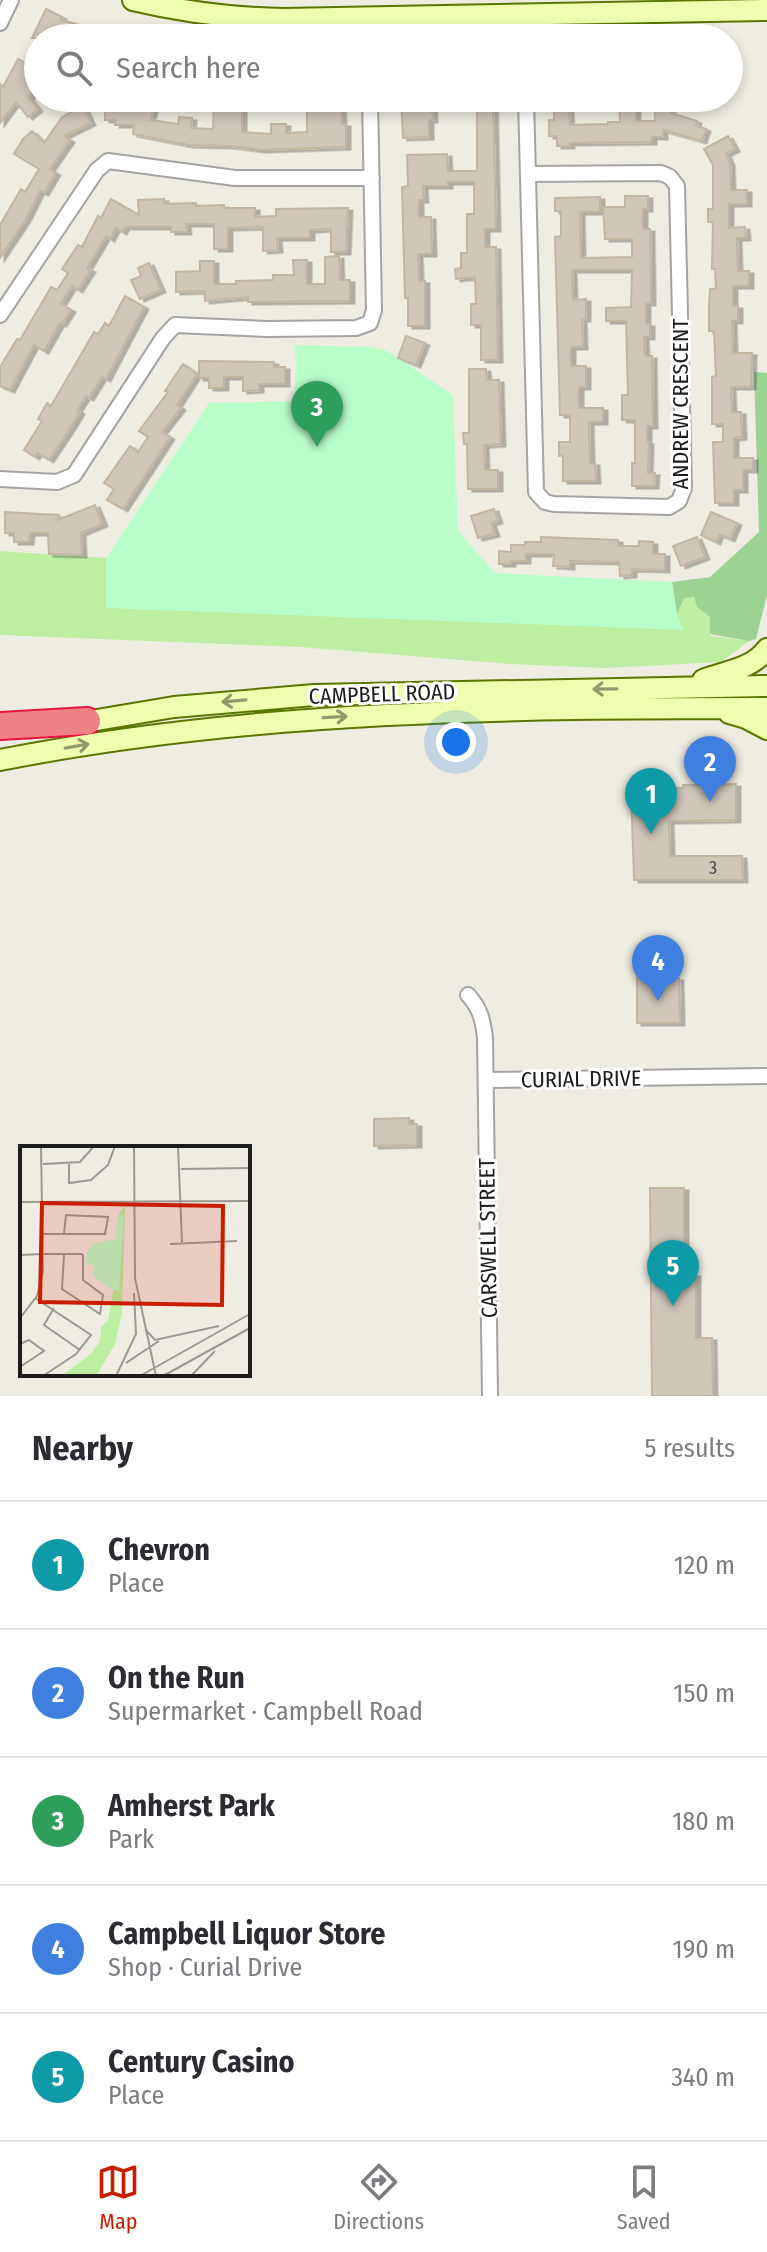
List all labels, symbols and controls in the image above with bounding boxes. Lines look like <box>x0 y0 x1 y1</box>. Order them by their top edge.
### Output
search box <box>24 24 743 112</box>
icon: search <box>52 46 96 90</box>
text: Search here <box>116 50 261 86</box>
street label: ANDREW CRESCENT <box>667 318 694 489</box>
pin: 3 <box>291 381 343 447</box>
street label: CAMPBELL ROAD <box>308 678 456 710</box>
one-way arrow <box>592 681 619 697</box>
one-way arrow <box>221 694 248 709</box>
one-way arrow <box>321 710 348 725</box>
your location <box>436 722 476 762</box>
pin: 2 <box>684 736 736 802</box>
one-way arrow <box>63 737 89 752</box>
pin: 1 <box>625 768 677 834</box>
house number: 3 <box>709 857 717 879</box>
pin: 4 <box>632 935 684 1001</box>
street label: CURIAL DRIVE <box>521 1064 641 1094</box>
inset map <box>20 1146 250 1376</box>
street label: CARSWELL STREET <box>473 1157 503 1318</box>
pin: 5 <box>647 1240 699 1306</box>
text: Nearby <box>32 1428 133 1469</box>
text: 5 results <box>645 1433 735 1464</box>
text: Chevron <box>108 1532 210 1568</box>
text: 1 <box>53 1550 64 1581</box>
text: 120 m <box>674 1550 735 1581</box>
text: Place <box>108 1568 164 1599</box>
text: On the Run <box>108 1660 245 1696</box>
text: 2 <box>52 1678 64 1709</box>
text: 150 m <box>673 1678 735 1709</box>
text: Supermarket · Campbell Road <box>108 1696 423 1727</box>
text: Amherst Park <box>108 1788 275 1824</box>
text: 3 <box>52 1806 64 1837</box>
text: 180 m <box>672 1806 735 1837</box>
text: Park <box>108 1824 154 1855</box>
text: Campbell Liquor Store <box>108 1916 385 1952</box>
text: 4 <box>51 1934 65 1965</box>
text: 190 m <box>673 1934 735 1965</box>
text: Shop · Curial Drive <box>108 1952 302 1983</box>
text: Century Casino <box>108 2044 295 2080</box>
text: 5 <box>52 2062 64 2093</box>
text: 340 m <box>671 2062 735 2093</box>
text: Place <box>108 2080 164 2111</box>
tab: Map <box>96 2160 140 2235</box>
tab: Directions <box>333 2160 424 2235</box>
tab: Saved <box>617 2160 671 2235</box>

